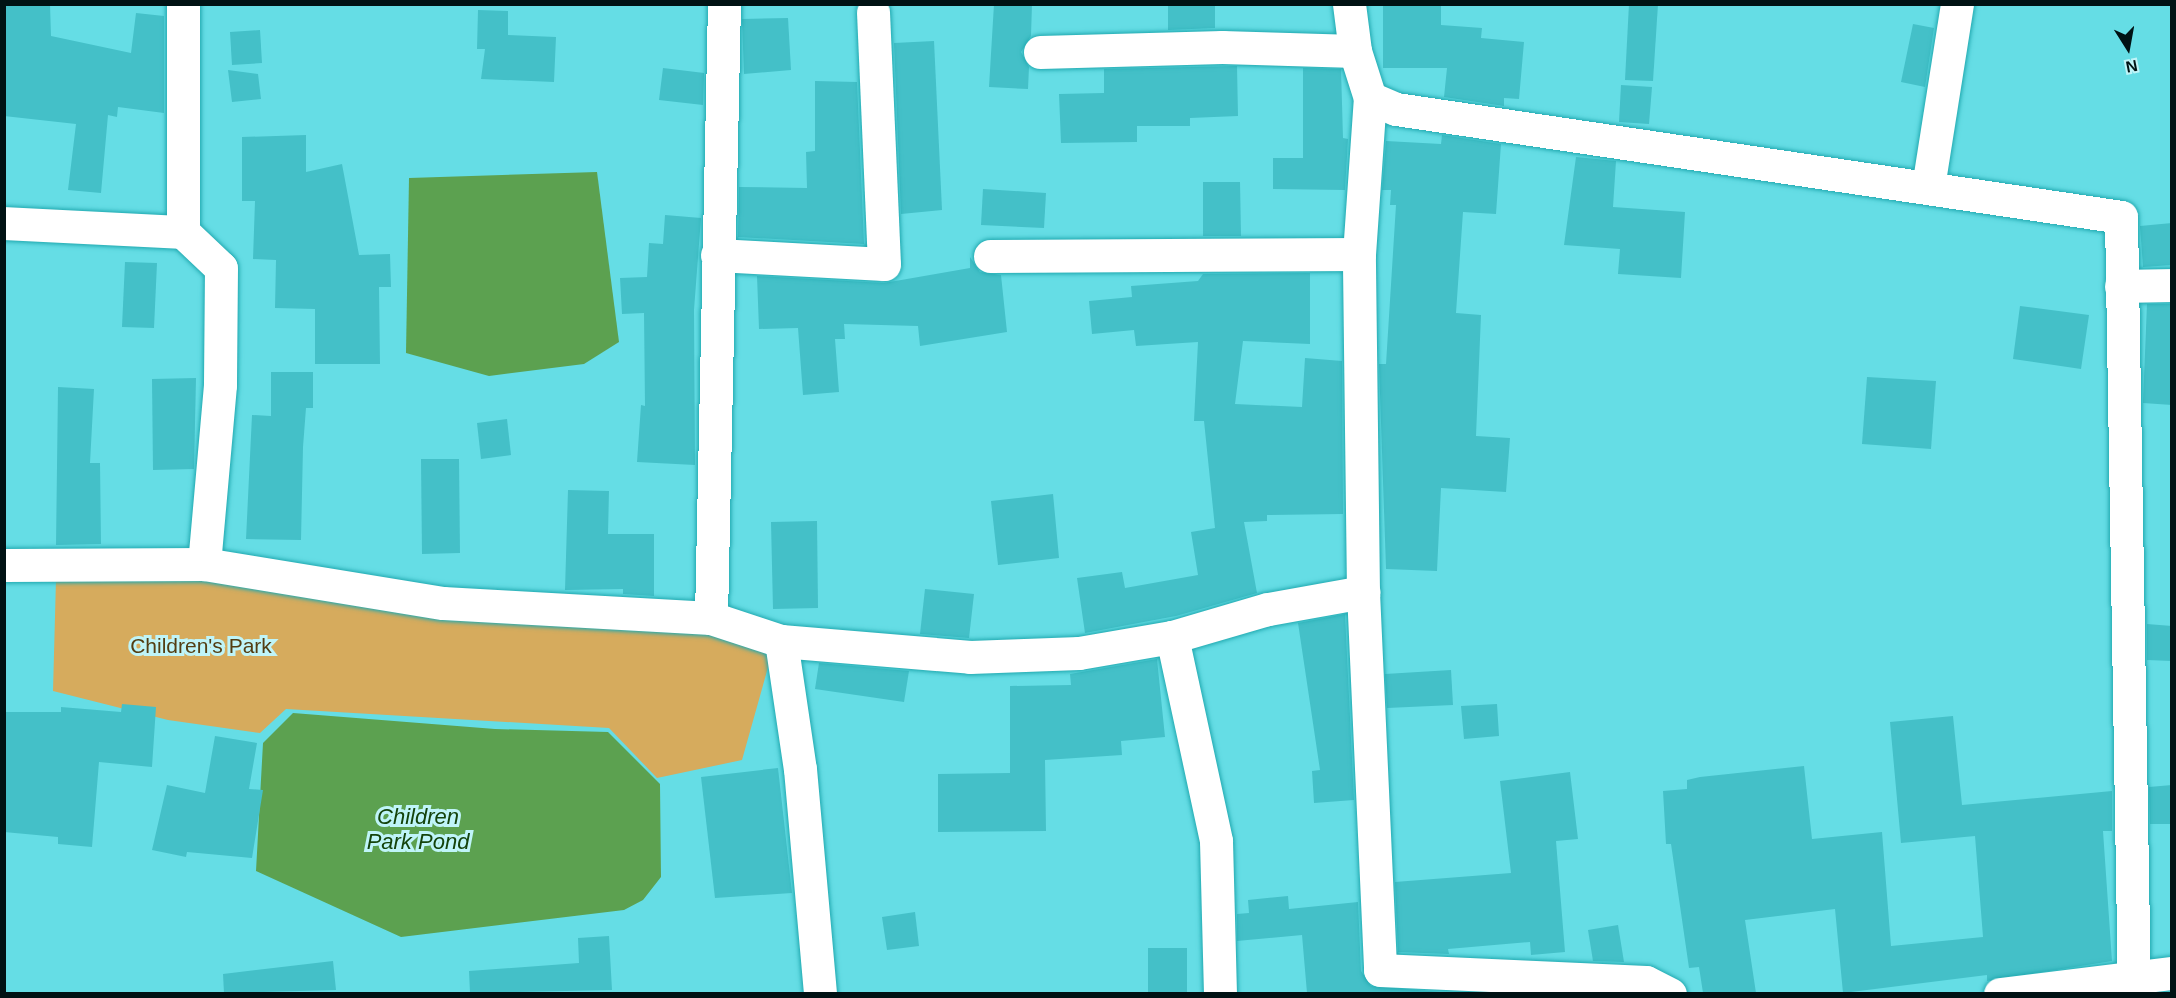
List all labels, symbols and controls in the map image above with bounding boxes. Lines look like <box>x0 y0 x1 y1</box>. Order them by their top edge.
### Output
north arrow <box>2098 18 2158 78</box>
text: N <box>2124 57 2139 76</box>
park label: Children's Park <box>130 633 272 659</box>
water label: Children Park Pond <box>367 803 469 854</box>

